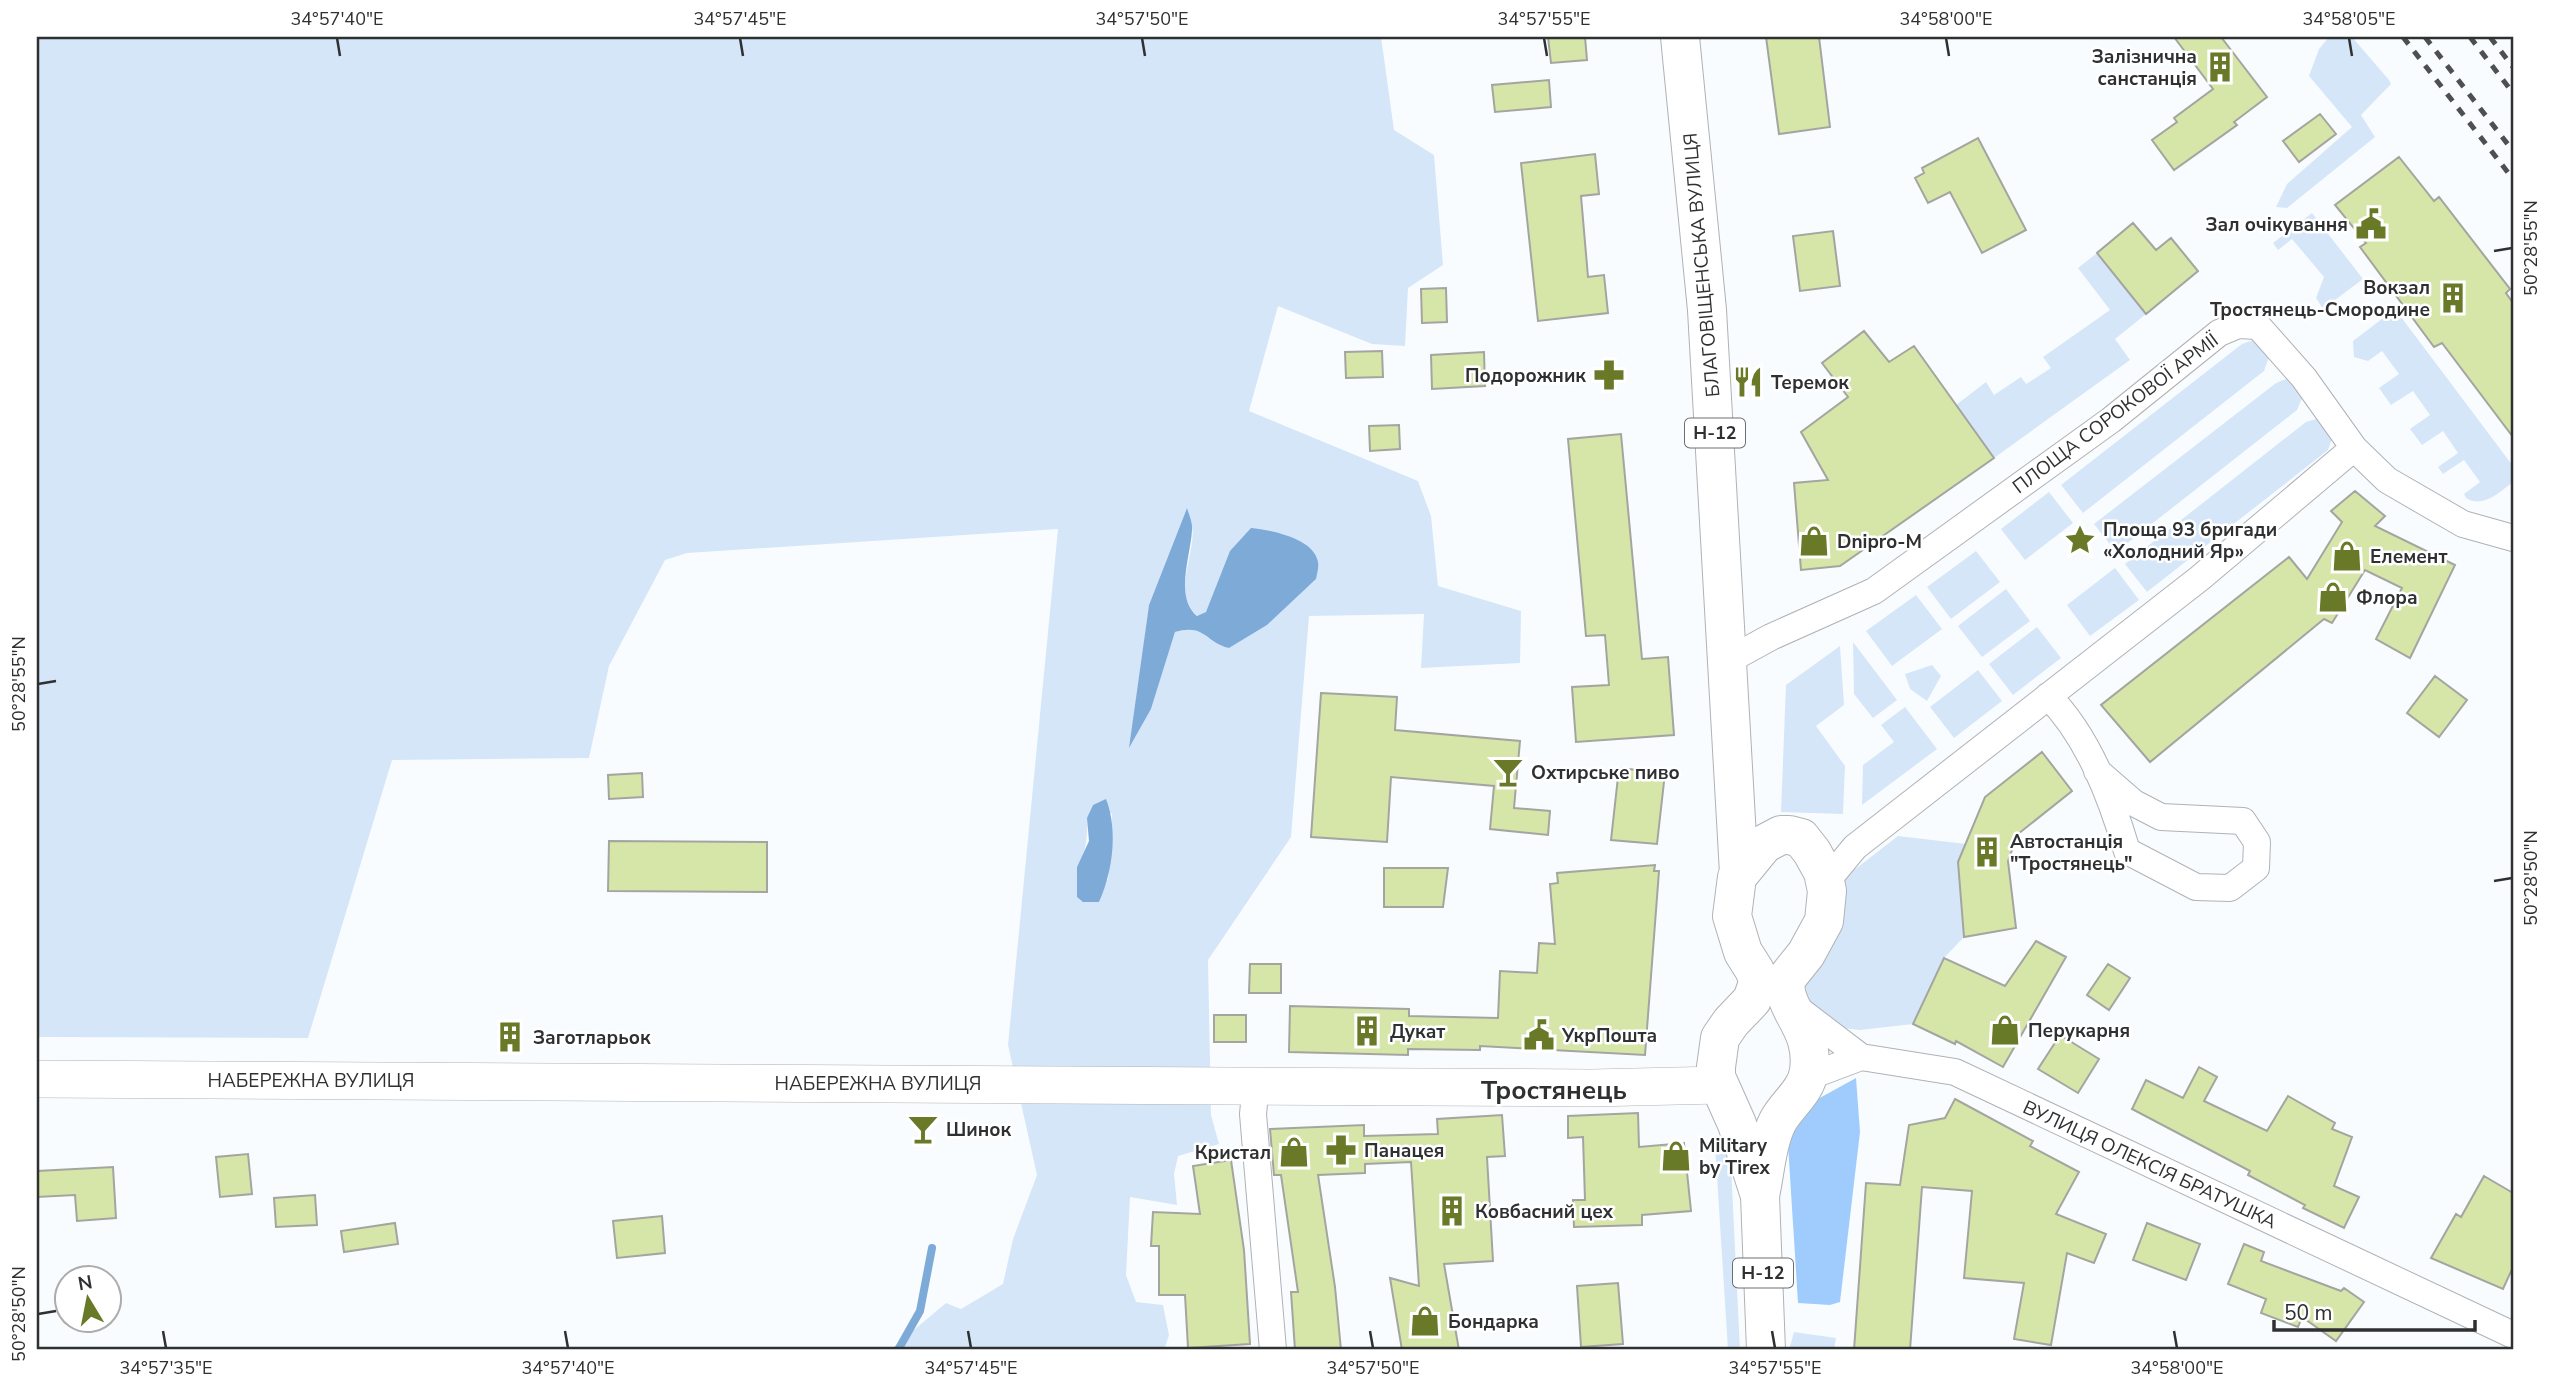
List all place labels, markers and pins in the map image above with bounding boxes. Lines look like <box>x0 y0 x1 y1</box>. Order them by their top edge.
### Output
place label: Залізнична санстанція <box>2092 44 2197 92</box>
building icon: Залізнична санстанція <box>2203 50 2237 84</box>
public building icon: Зал очікування <box>2354 207 2388 241</box>
place label: Зал очікування <box>2205 212 2348 238</box>
place label: Вокзал Тростянець-Смородине <box>2210 275 2430 323</box>
building icon: Вокзал Тростянець-Смородине <box>2436 281 2470 315</box>
pharmacy icon: Подорожник <box>1592 358 1626 392</box>
place label: Подорожник <box>1465 363 1586 389</box>
restaurant icon: Теремок <box>1731 365 1765 399</box>
place label: Теремок <box>1771 370 1849 396</box>
place label: Площа 93 бригади «Холодний Яр» <box>2103 517 2277 565</box>
place icon: Площа 93 бригади «Холодний Яр» <box>2063 523 2097 557</box>
shop icon: Dnipro-M <box>1797 524 1831 558</box>
place label: Dnipro-M <box>1837 529 1922 555</box>
shop icon: Елемент <box>2330 539 2364 573</box>
place label: Елемент <box>2370 544 2447 570</box>
shop icon: Флора <box>2316 580 2350 614</box>
place label: Флора <box>2356 585 2418 611</box>
bar icon: Охтирське пиво <box>1491 755 1525 789</box>
place label: Охтирське пиво <box>1531 760 1680 786</box>
place label: Автостанція "Тростянець" <box>2010 829 2132 877</box>
building icon: Автостанція "Тростянець" <box>1970 835 2004 869</box>
shop icon: Перукарня <box>1988 1013 2022 1047</box>
building icon: Дукат <box>1350 1014 1384 1048</box>
public building icon: УкрПошта <box>1522 1018 1556 1052</box>
place label: Перукарня <box>2028 1018 2130 1044</box>
place label: Дукат <box>1390 1019 1445 1045</box>
building icon: Заготларьок <box>493 1020 527 1054</box>
place label: УкрПошта <box>1561 1023 1657 1049</box>
place label: Заготларьок <box>533 1025 651 1051</box>
bar icon: Шинок <box>906 1112 940 1146</box>
place label: Шинок <box>946 1117 1012 1143</box>
pharmacy icon: Панацея <box>1324 1133 1358 1167</box>
place label: Military by Tirex <box>1699 1133 1771 1181</box>
shop icon: Кристал <box>1277 1135 1311 1169</box>
place label: Панацея <box>1364 1138 1445 1164</box>
shop icon: Military by Tirex <box>1659 1139 1693 1173</box>
place label: Кристал <box>1195 1140 1271 1166</box>
building icon: Ковбасний цех <box>1435 1194 1469 1228</box>
place label: Ковбасний цех <box>1475 1199 1614 1225</box>
shop icon: Бондарка <box>1408 1304 1442 1338</box>
place label: Бондарка <box>1448 1309 1539 1335</box>

